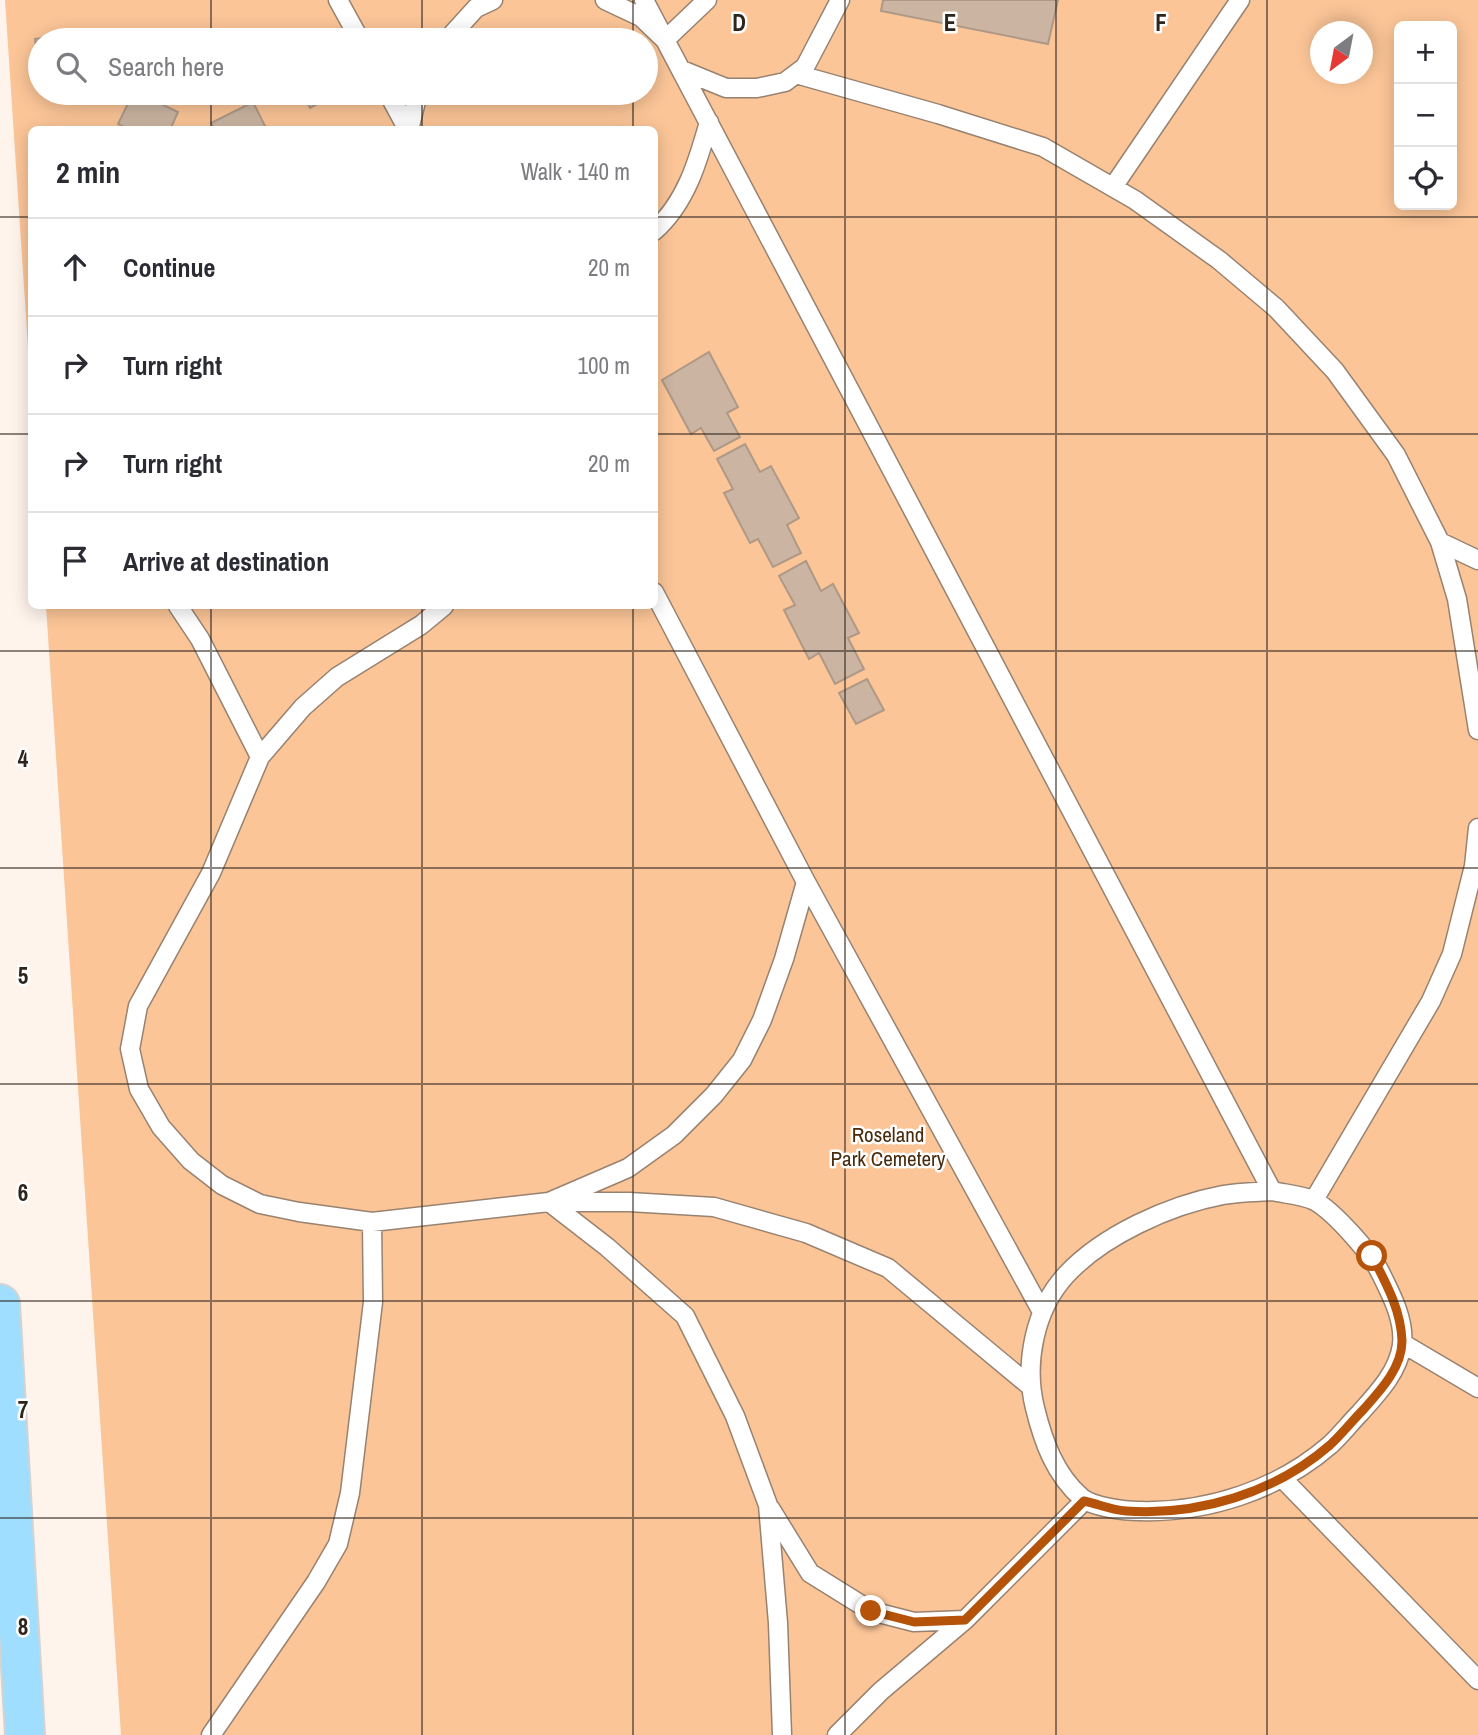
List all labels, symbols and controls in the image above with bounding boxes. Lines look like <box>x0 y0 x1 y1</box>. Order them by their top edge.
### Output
text: D <box>732 7 746 38</box>
text: E <box>944 7 956 38</box>
text: F <box>1155 7 1167 38</box>
north arrow <box>1310 21 1373 84</box>
map controls <box>1394 21 1457 210</box>
button: + <box>1394 21 1457 84</box>
search box <box>28 28 658 105</box>
icon: search <box>52 48 90 86</box>
text: Search here <box>108 49 224 84</box>
button: − <box>1394 84 1457 147</box>
button: locate <box>1394 147 1457 210</box>
text: 2 min <box>56 152 120 192</box>
text: Walk · 140 m <box>521 156 630 187</box>
icon: ahead <box>56 248 94 286</box>
text: Continue <box>123 250 215 285</box>
text: 20 m <box>588 252 630 283</box>
icon: right <box>56 346 94 384</box>
text: Turn right <box>123 348 222 383</box>
text: 100 m <box>578 350 630 381</box>
icon: right <box>56 444 94 482</box>
text: Turn right <box>123 446 222 481</box>
text: 20 m <box>588 448 630 479</box>
icon: arrive <box>56 542 94 580</box>
text: Arrive at destination <box>123 544 329 579</box>
text: 4 <box>18 743 29 774</box>
text: 5 <box>18 960 28 991</box>
park label: Roseland Park Cemetery <box>831 1120 946 1173</box>
text: 6 <box>18 1177 28 1208</box>
route start <box>1356 1240 1387 1271</box>
text: 7 <box>18 1394 28 1425</box>
route end <box>855 1595 886 1626</box>
text: 8 <box>18 1611 28 1642</box>

